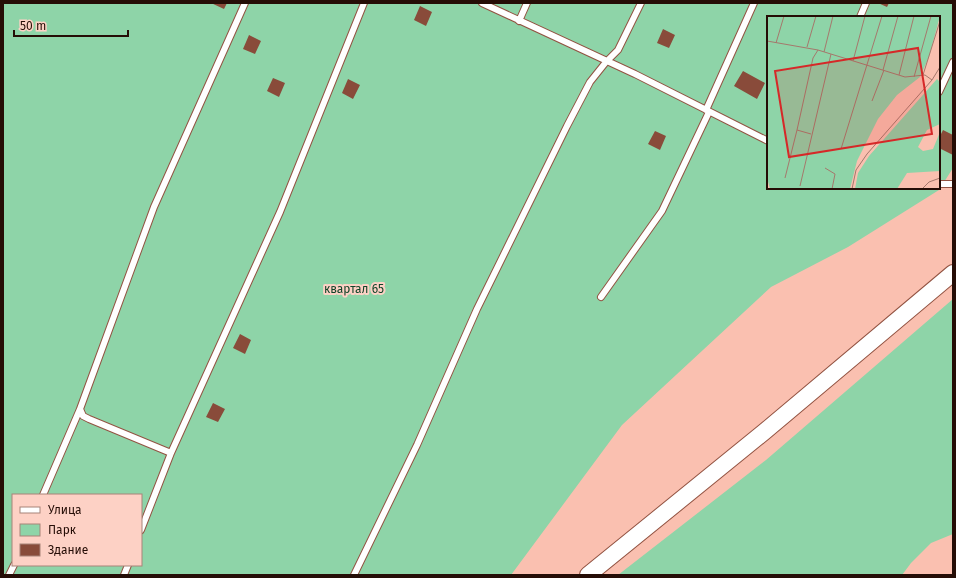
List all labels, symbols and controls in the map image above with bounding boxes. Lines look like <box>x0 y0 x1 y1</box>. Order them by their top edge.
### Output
scale bar <box>14 12 128 38</box>
inset map <box>767 16 940 189</box>
text: 50 m <box>20 19 46 33</box>
park label: квартал 65 <box>324 282 384 296</box>
legend <box>12 494 142 566</box>
text: Улица <box>48 503 82 517</box>
text: Парк <box>48 523 77 537</box>
text: Здание <box>48 543 88 557</box>

